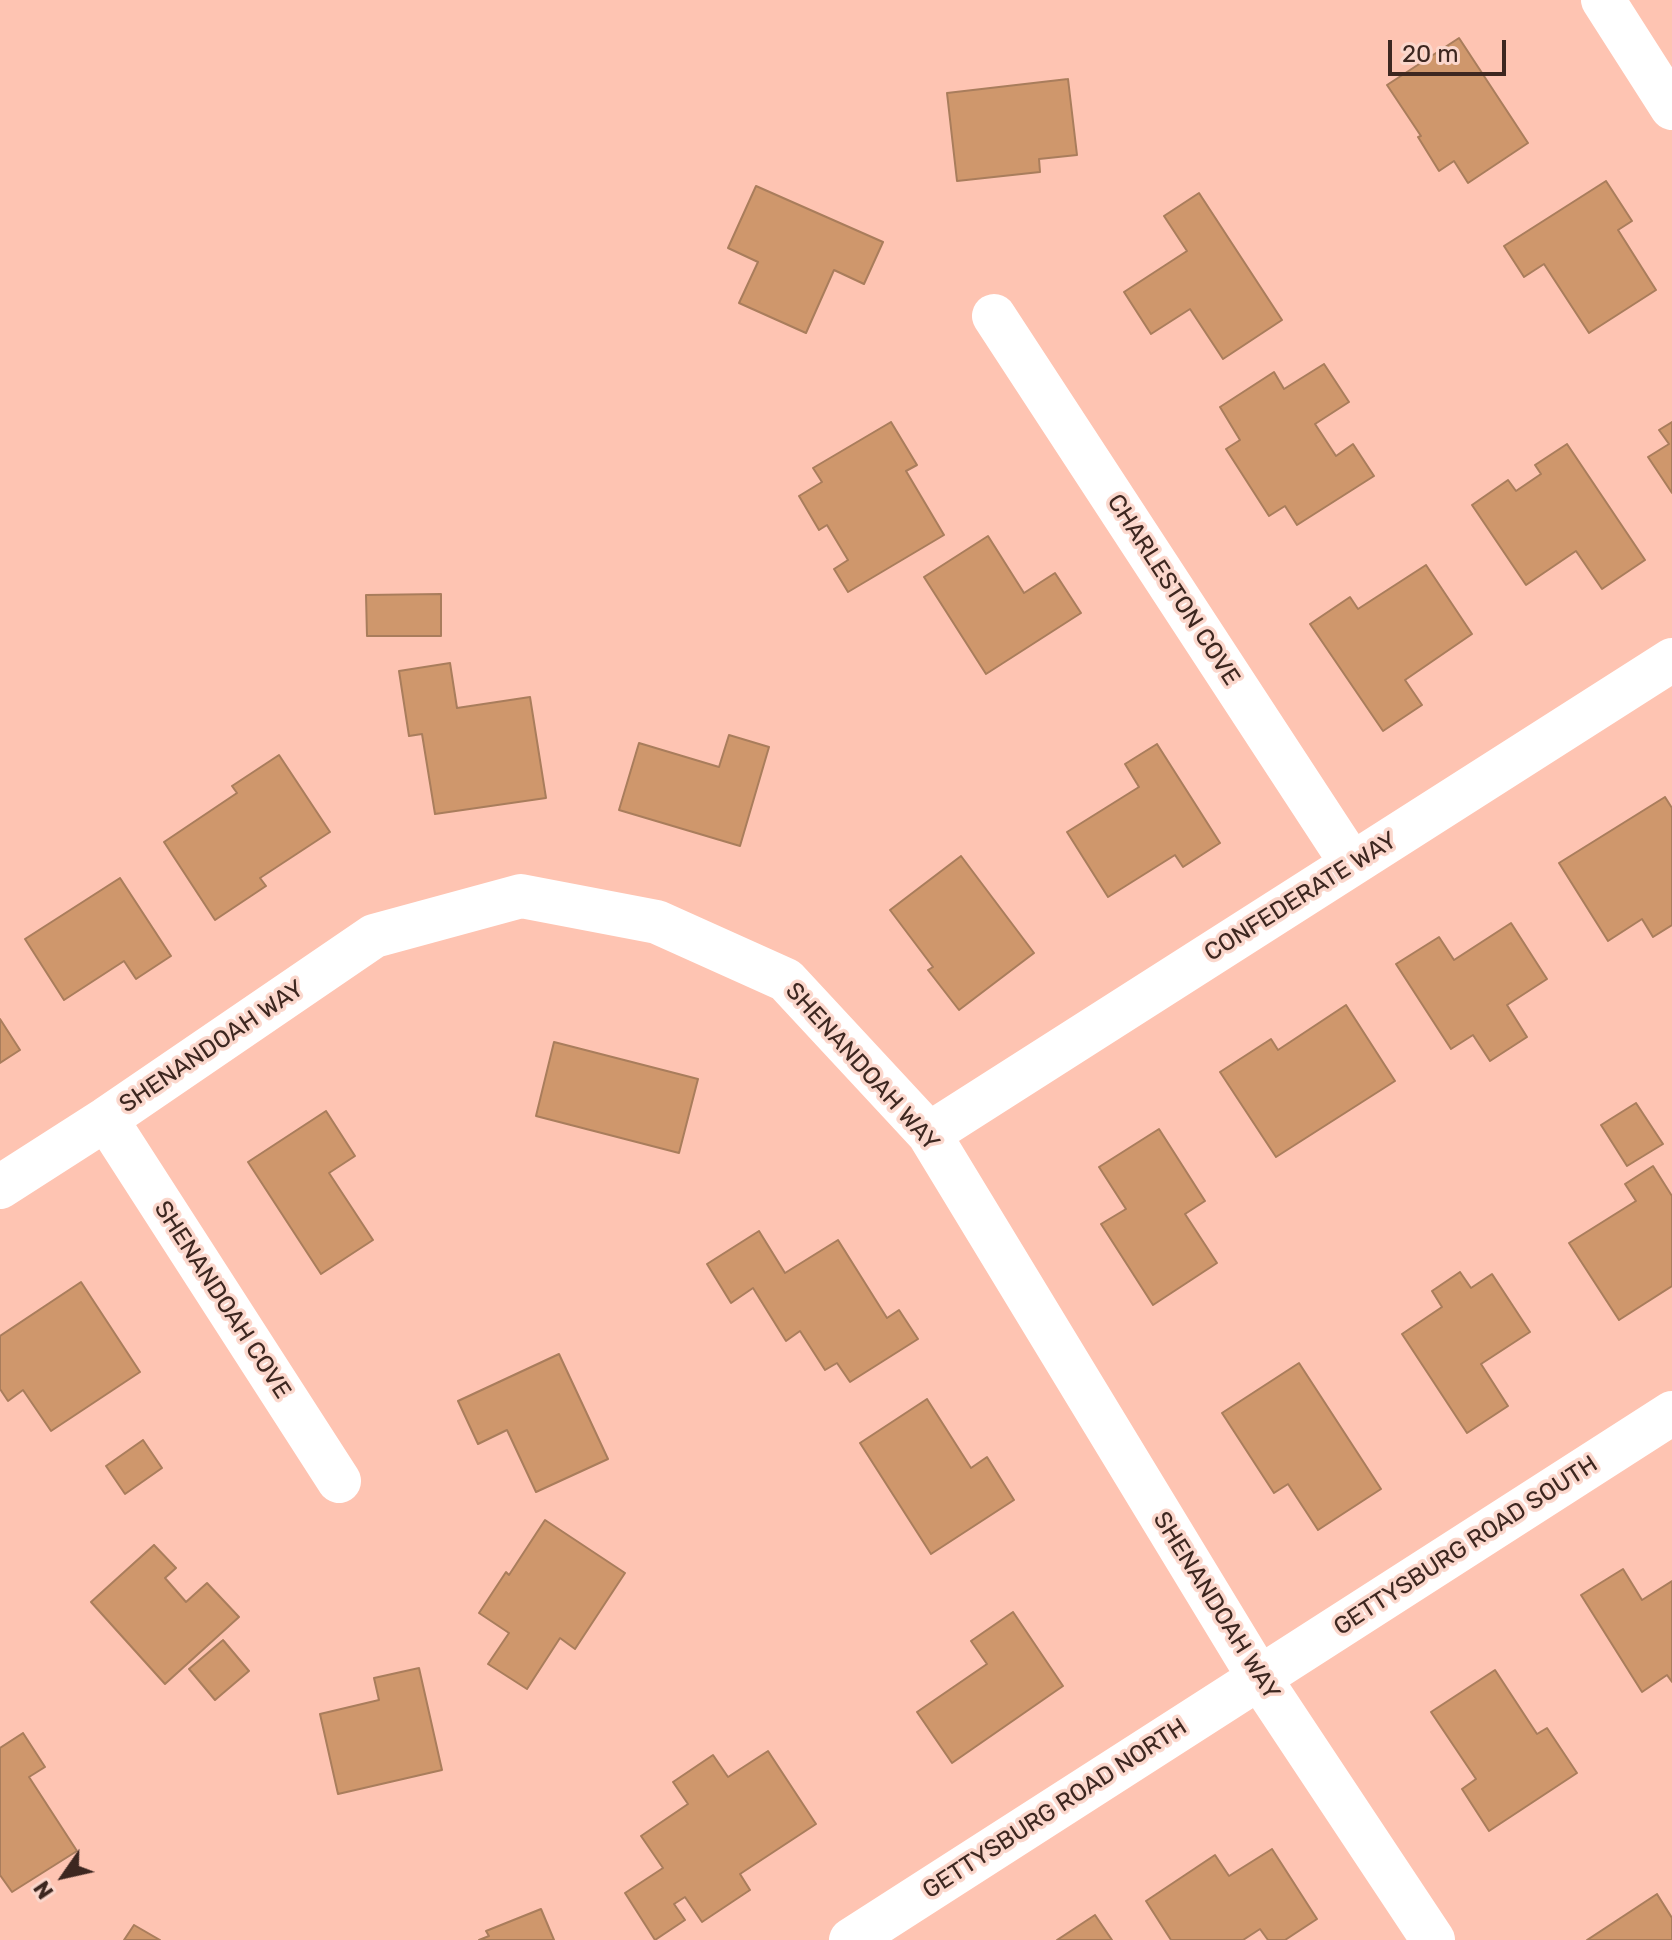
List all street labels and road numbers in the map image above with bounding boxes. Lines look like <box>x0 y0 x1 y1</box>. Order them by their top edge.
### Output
street label: CHARLESTON COVE <box>1100 489 1246 691</box>
street label: CONFEDERATE WAY <box>1200 826 1402 968</box>
street label: SHENANDOAH WAY <box>114 975 310 1119</box>
street label: SHENANDOAH WAY <box>779 977 945 1157</box>
street label: SHENANDOAH COVE <box>147 1196 297 1404</box>
street label: GETTYSBURG ROAD SOUTH <box>1329 1450 1603 1642</box>
street label: SHENANDOAH WAY <box>1147 1507 1285 1705</box>
street label: GETTYSBURG ROAD NORTH <box>918 1713 1192 1905</box>

